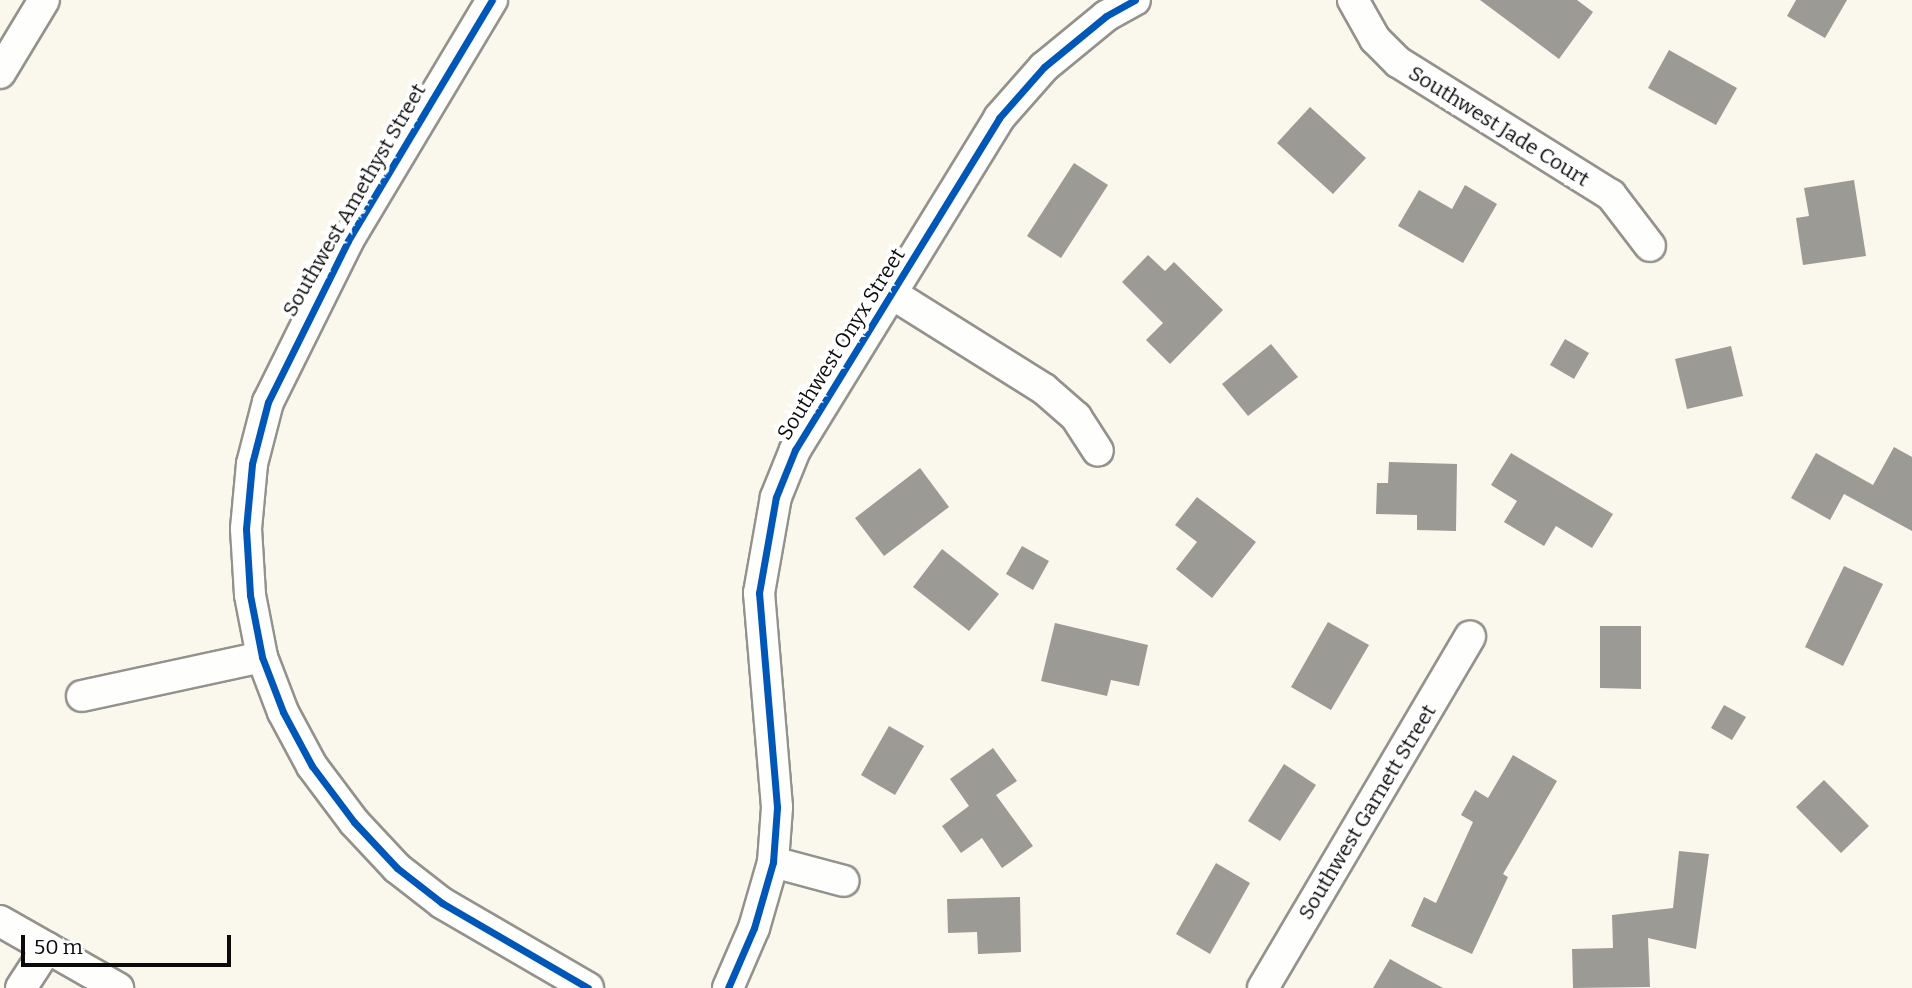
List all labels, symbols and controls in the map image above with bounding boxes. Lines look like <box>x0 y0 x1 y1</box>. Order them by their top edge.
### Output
street label: Southwest Jade Court <box>1404 60 1594 192</box>
street label: Southwest Amethyst Street <box>277 79 431 321</box>
street label: Southwest Onyx Street <box>772 244 910 444</box>
street label: Southwest Garnett Street <box>1293 700 1441 924</box>
scale bar <box>24 922 234 966</box>
text: 50 m <box>34 934 83 960</box>

